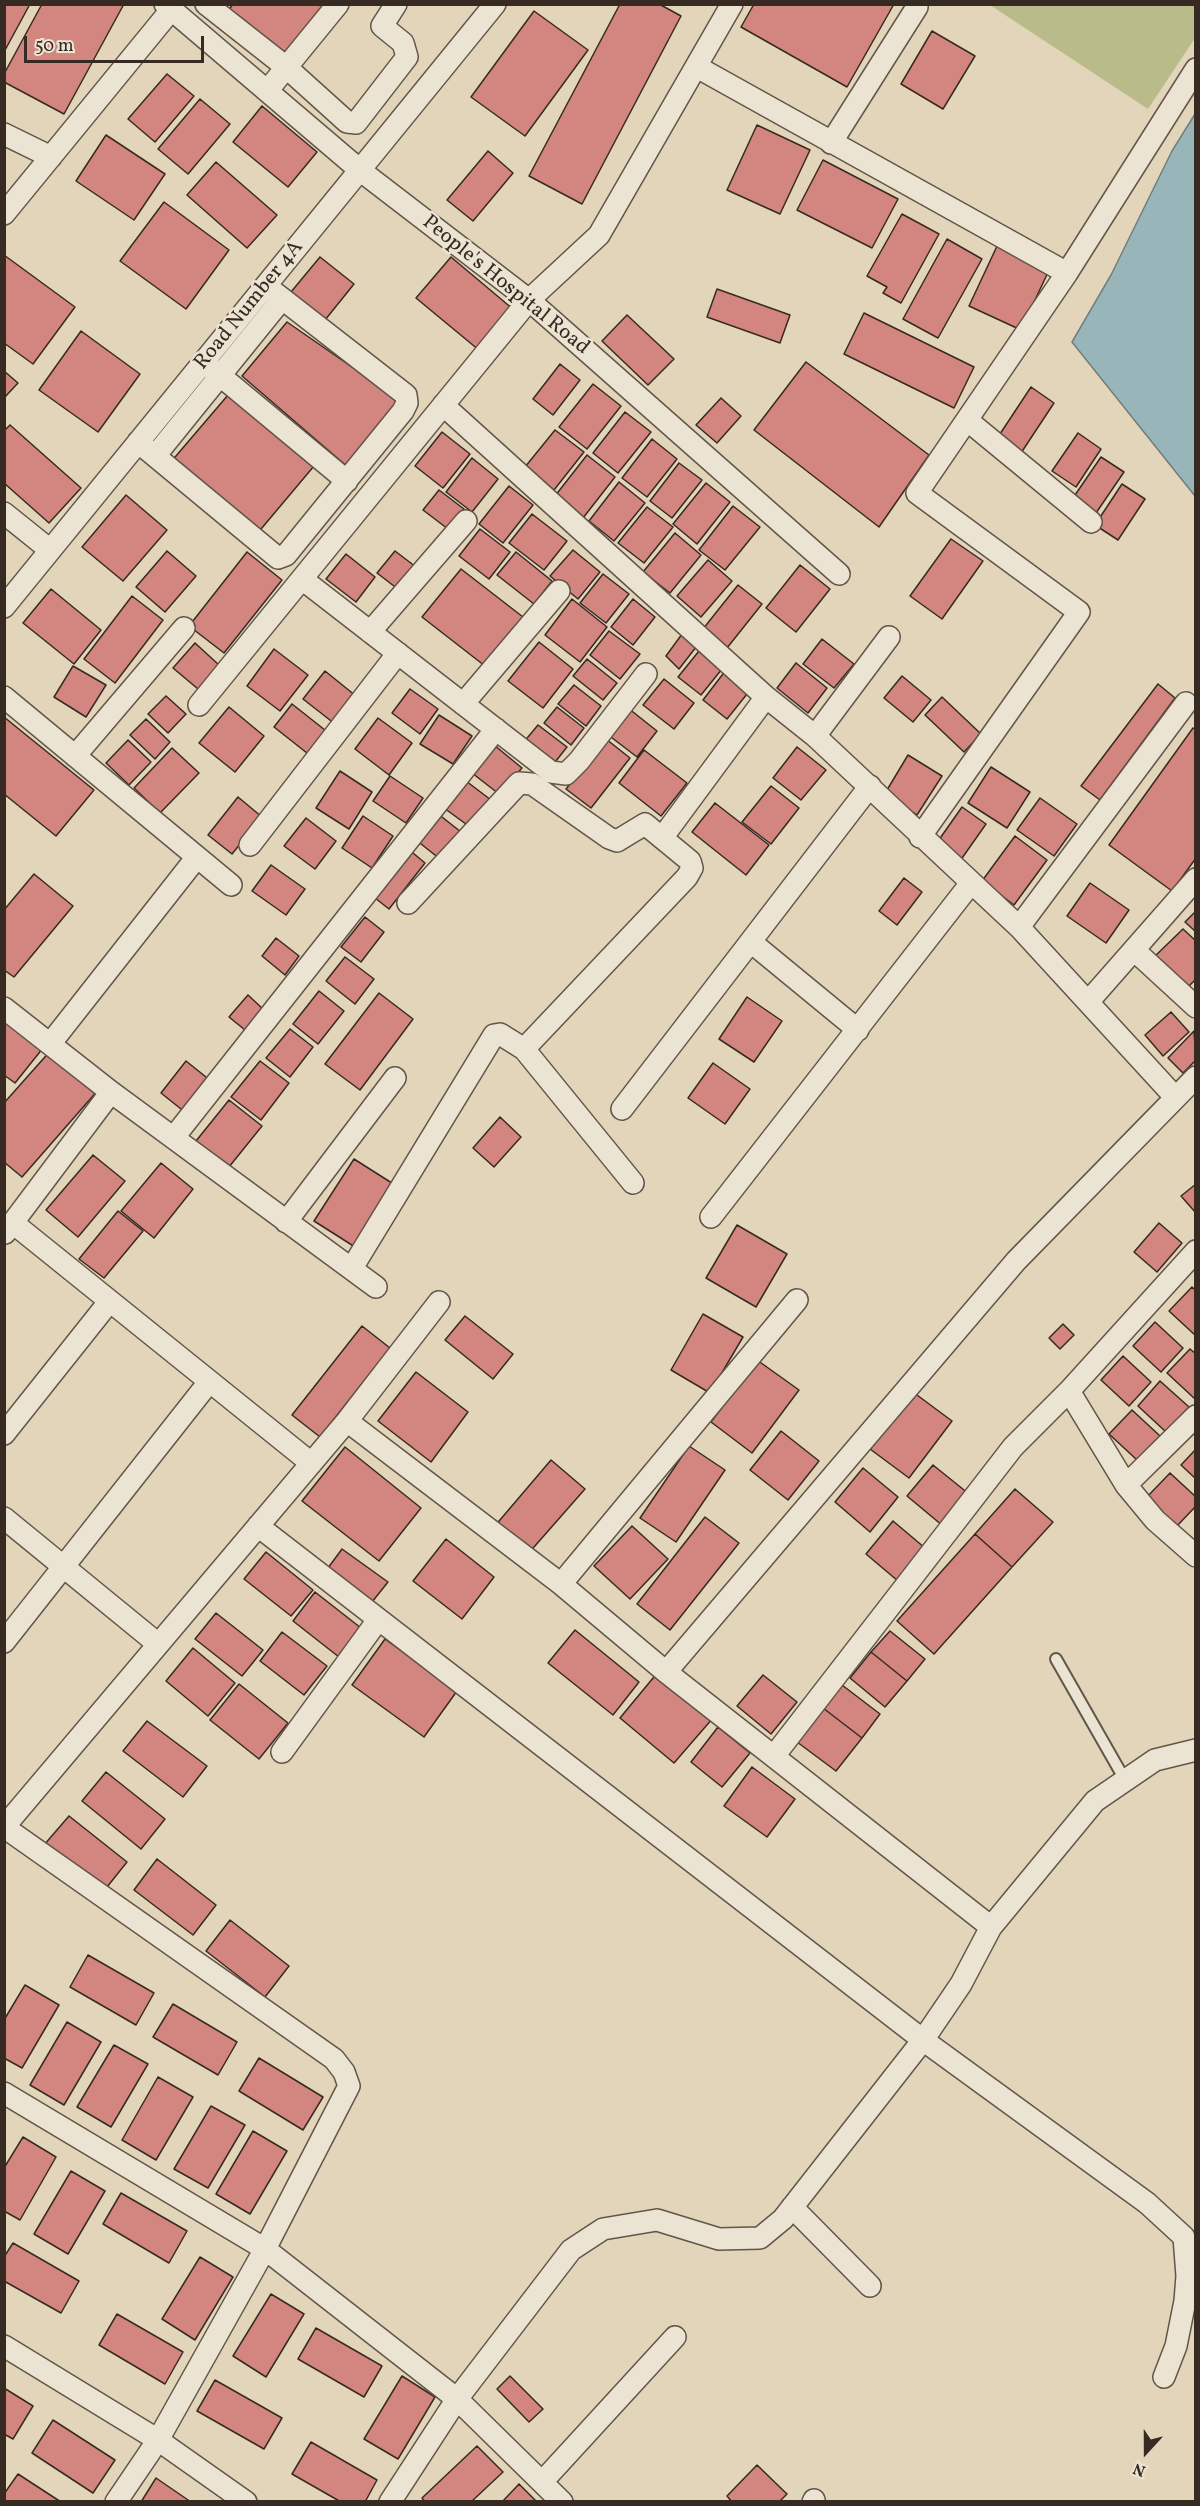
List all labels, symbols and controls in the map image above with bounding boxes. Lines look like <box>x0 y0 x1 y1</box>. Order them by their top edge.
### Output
scale bar <box>27 24 207 62</box>
text: 50 m <box>35 34 74 59</box>
street label: People's Hospital Road <box>416 211 594 361</box>
street label: Road Number 4A <box>190 236 310 376</box>
north arrow <box>1116 2422 1176 2482</box>
text: N <box>1130 2456 1149 2481</box>

